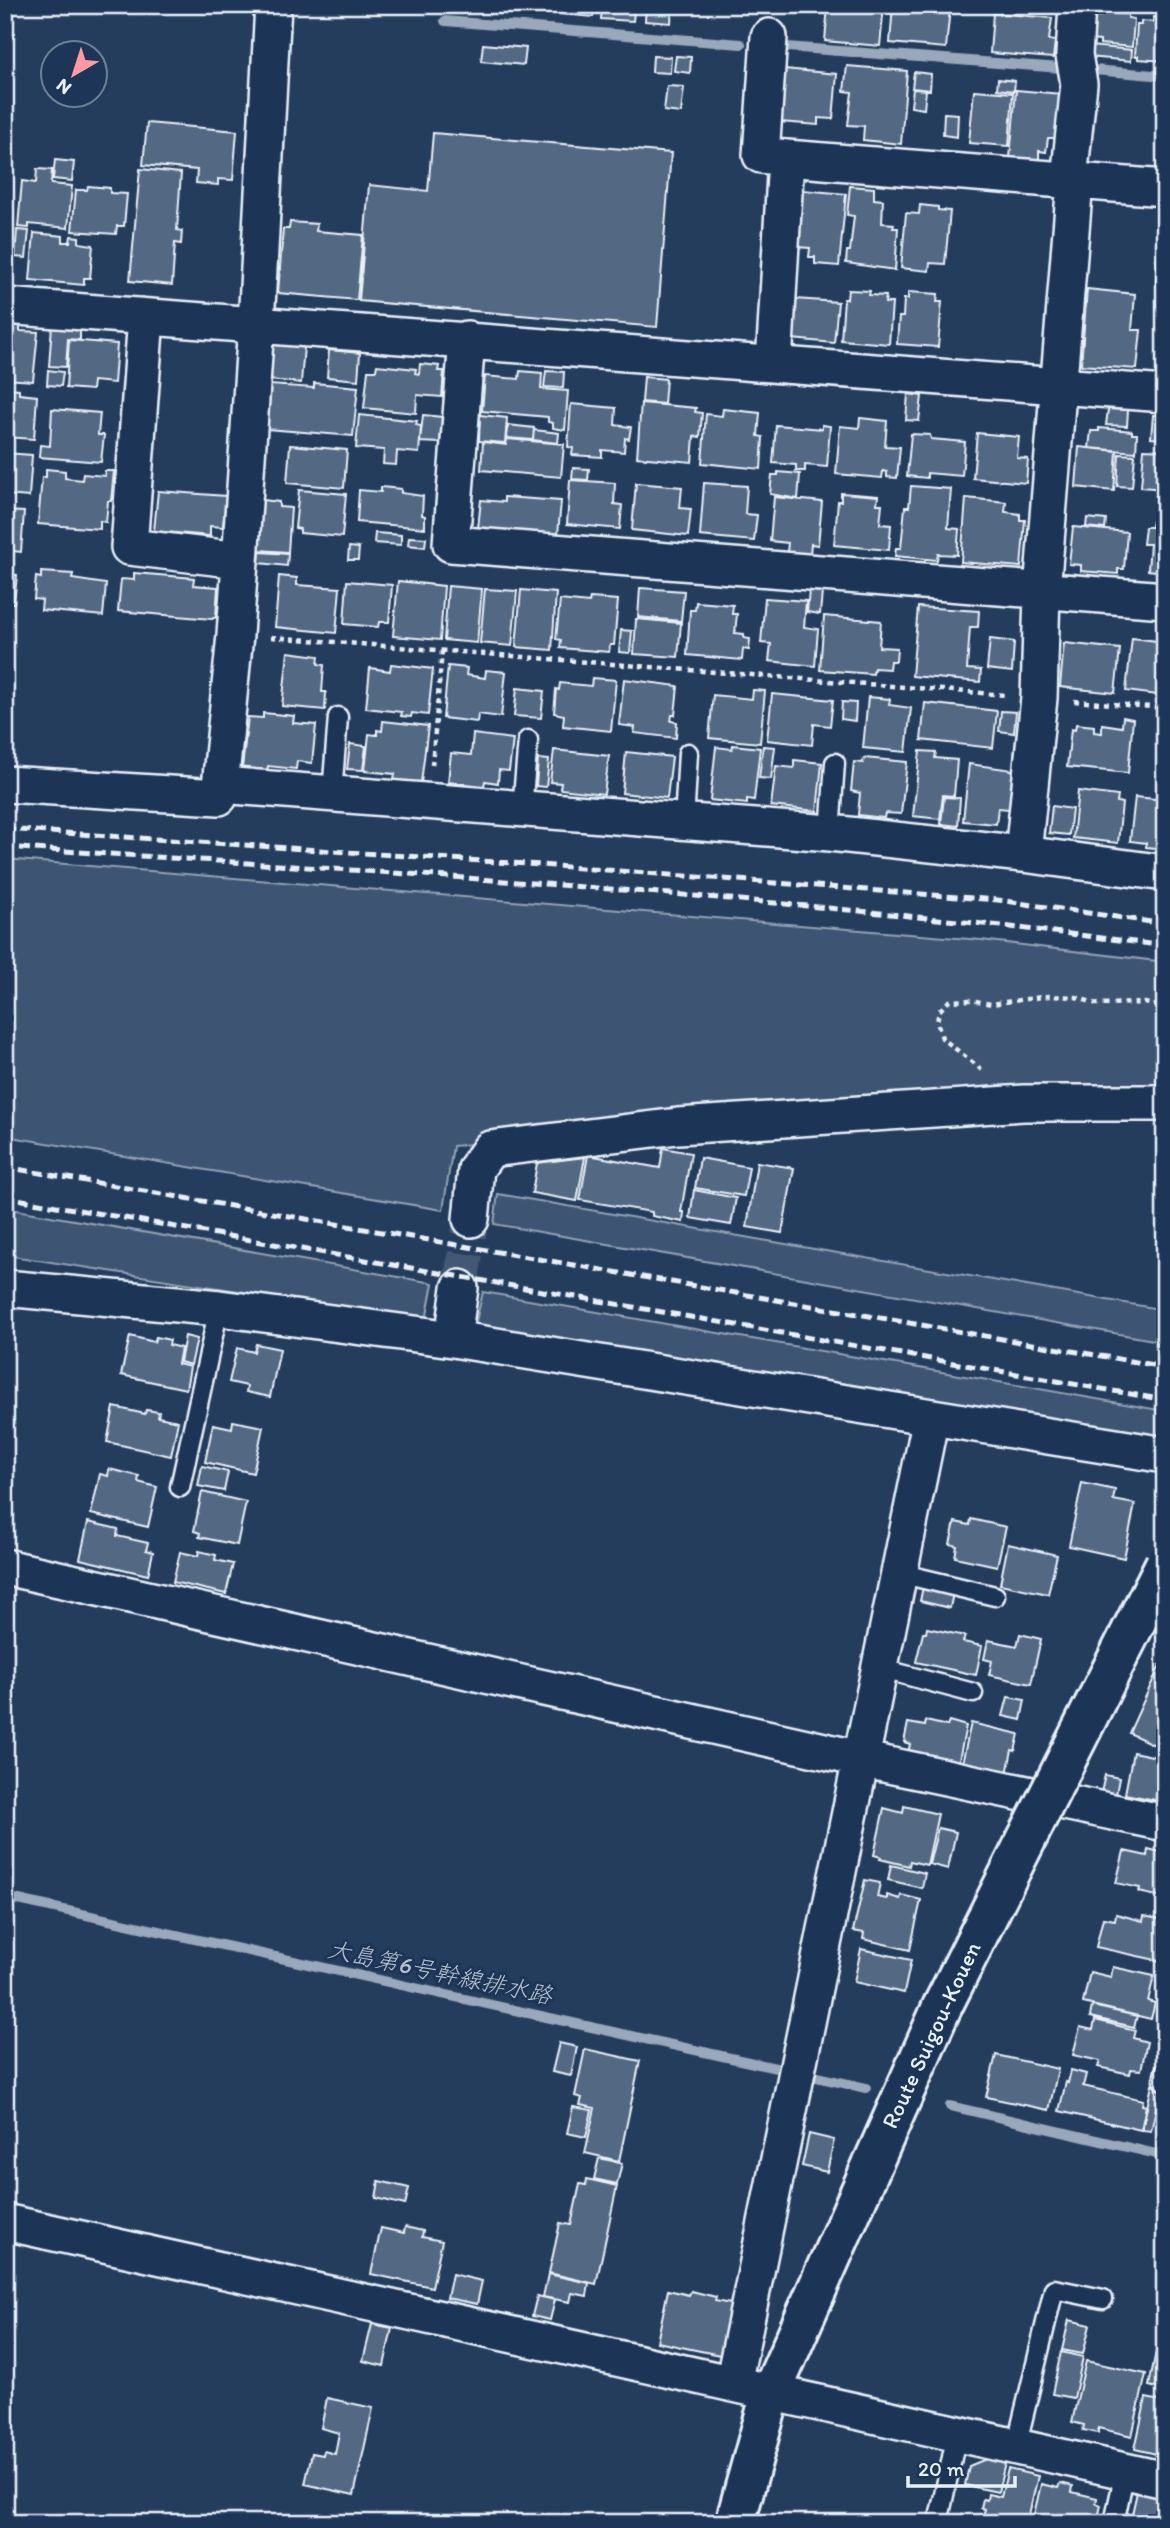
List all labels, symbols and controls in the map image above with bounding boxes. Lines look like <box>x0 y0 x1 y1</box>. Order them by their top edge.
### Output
north arrow <box>38 38 108 108</box>
text: N <box>51 74 76 100</box>
water label: 大島第6号幹線排水路 <box>325 1934 557 2010</box>
street label: Route Suigou-Kouen <box>875 1937 987 2133</box>
scale bar <box>908 2444 1014 2488</box>
text: 20 m <box>918 2456 965 2481</box>

